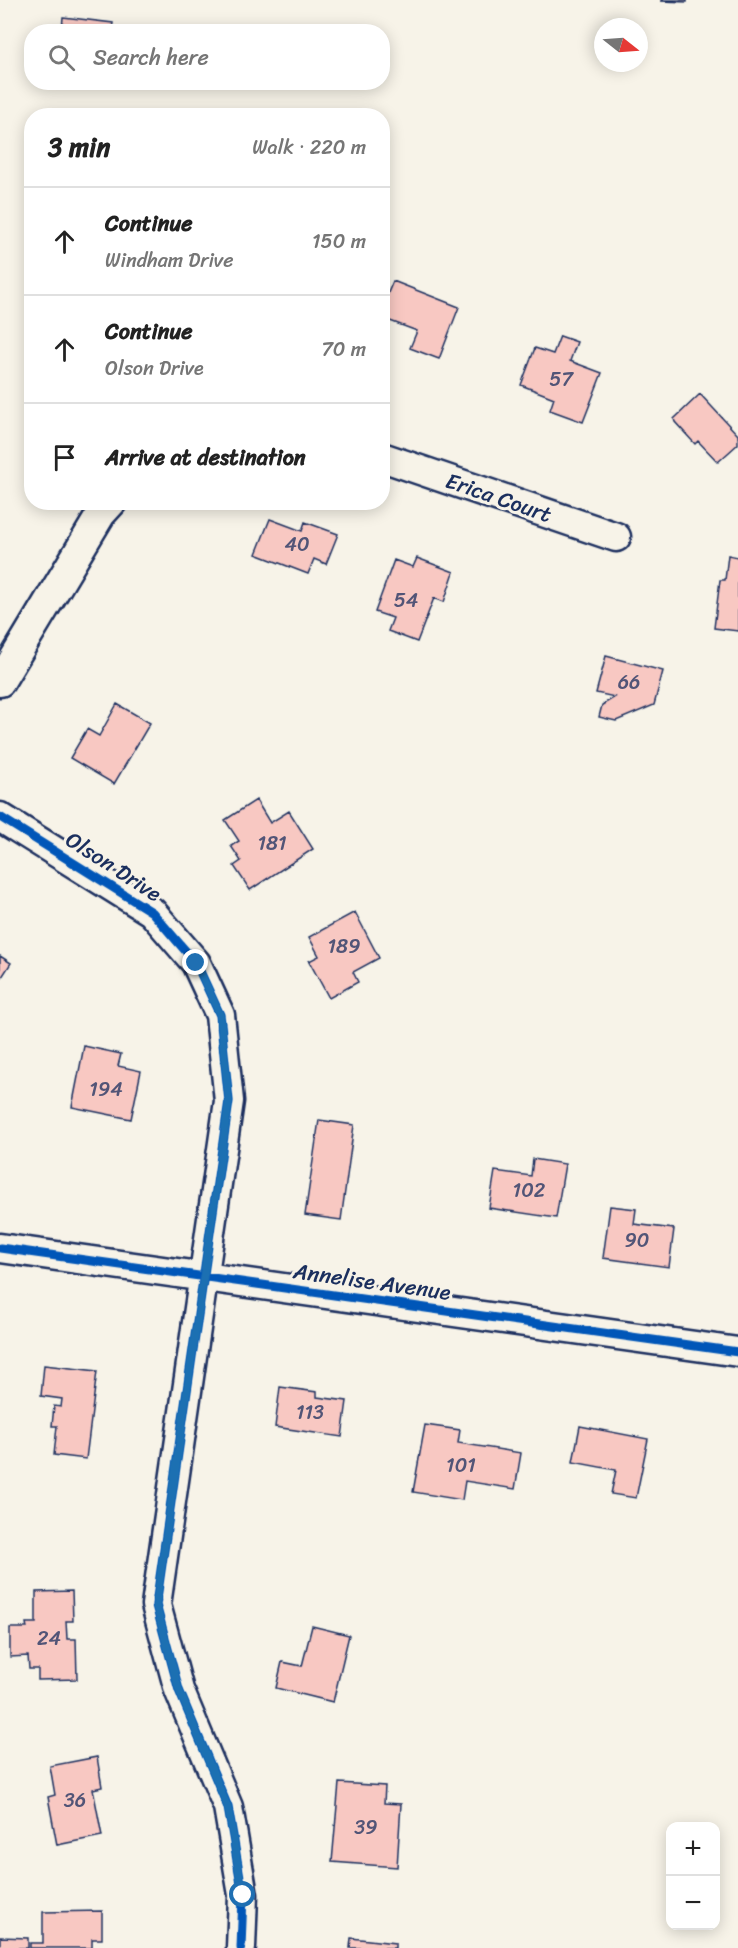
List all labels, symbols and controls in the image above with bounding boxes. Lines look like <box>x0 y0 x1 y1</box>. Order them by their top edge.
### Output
north arrow <box>594 18 648 72</box>
search box <box>24 24 390 90</box>
text: Search here <box>93 38 209 77</box>
icon: search <box>45 41 78 74</box>
text: 3 min <box>48 124 110 170</box>
text: Walk · 220 m <box>252 130 366 165</box>
text: Continue <box>105 204 193 243</box>
text: 150 m <box>312 224 366 259</box>
icon: ahead <box>48 225 81 258</box>
text: Windham Drive <box>105 243 234 278</box>
text: Continue <box>105 312 193 351</box>
text: 70 m <box>321 332 366 367</box>
icon: ahead <box>48 333 81 366</box>
text: Olson Drive <box>105 351 204 386</box>
house number: 57 <box>549 362 574 397</box>
text: Arrive at destination <box>105 438 306 477</box>
icon: arrive <box>48 441 81 474</box>
street label: Erica Court <box>440 461 558 534</box>
house number: 40 <box>284 527 310 562</box>
house number: 54 <box>394 583 418 618</box>
house number: 66 <box>618 665 640 700</box>
street label: Olson Drive <box>58 820 170 913</box>
house number: 181 <box>257 826 287 861</box>
house number: 189 <box>328 929 360 964</box>
route end <box>182 949 208 975</box>
house number: 194 <box>89 1072 123 1107</box>
house number: 102 <box>513 1173 546 1208</box>
house number: 90 <box>625 1223 649 1258</box>
street label: Annelise Avenue <box>290 1251 454 1312</box>
house number: 113 <box>296 1395 324 1430</box>
house number: 101 <box>446 1448 476 1483</box>
house number: 24 <box>37 1621 61 1656</box>
house number: 36 <box>64 1783 86 1818</box>
house number: 39 <box>354 1810 378 1845</box>
map controls <box>666 1822 720 1930</box>
button: + <box>666 1822 720 1876</box>
button: − <box>666 1876 720 1930</box>
route start <box>229 1881 255 1907</box>

